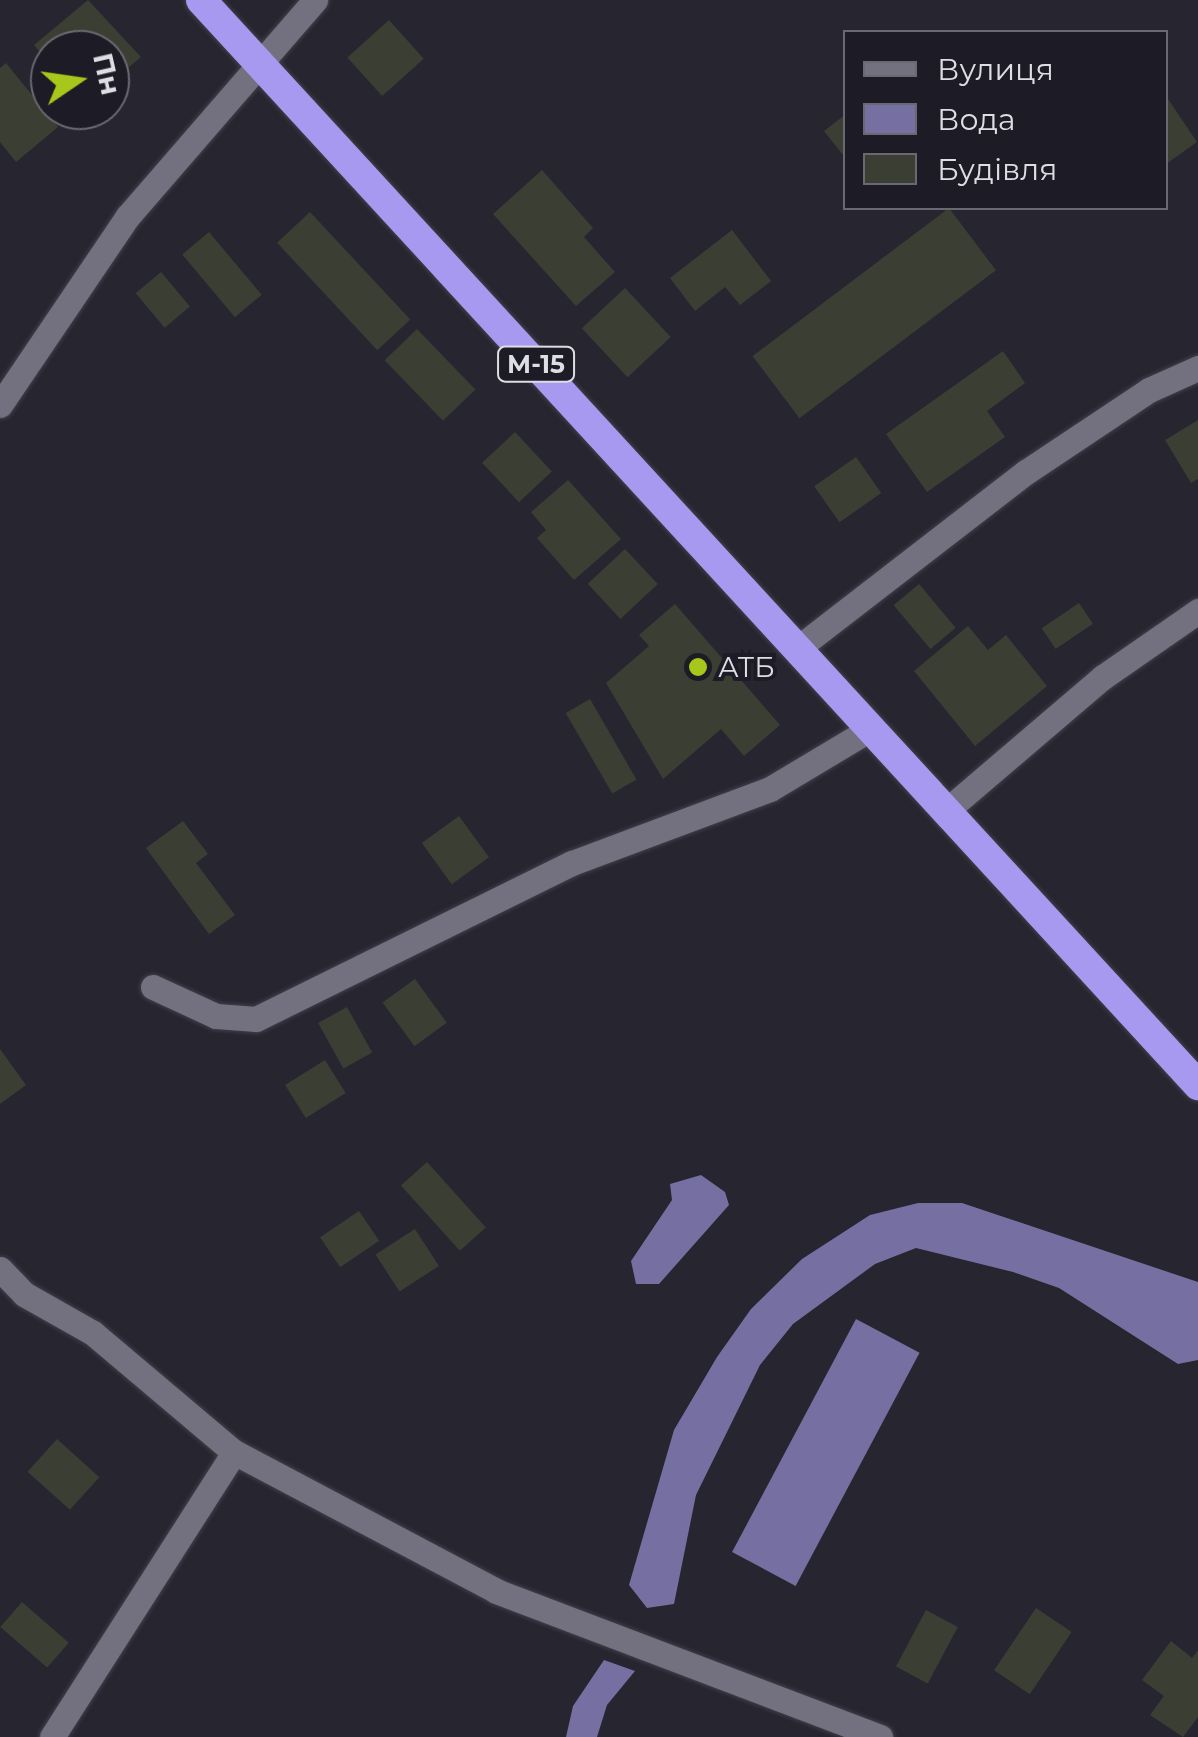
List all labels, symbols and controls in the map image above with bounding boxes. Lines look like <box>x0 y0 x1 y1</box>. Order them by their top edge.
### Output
north arrow <box>30 30 130 130</box>
legend <box>843 30 1168 210</box>
text: Пн <box>86 49 129 98</box>
text: Вулиця <box>937 51 1054 88</box>
text: Вода <box>937 101 1016 138</box>
text: Будівля <box>937 151 1057 188</box>
road number: М-15 <box>496 344 576 384</box>
place label: АТБ <box>718 650 775 684</box>
marker: АТБ <box>687 656 709 678</box>

